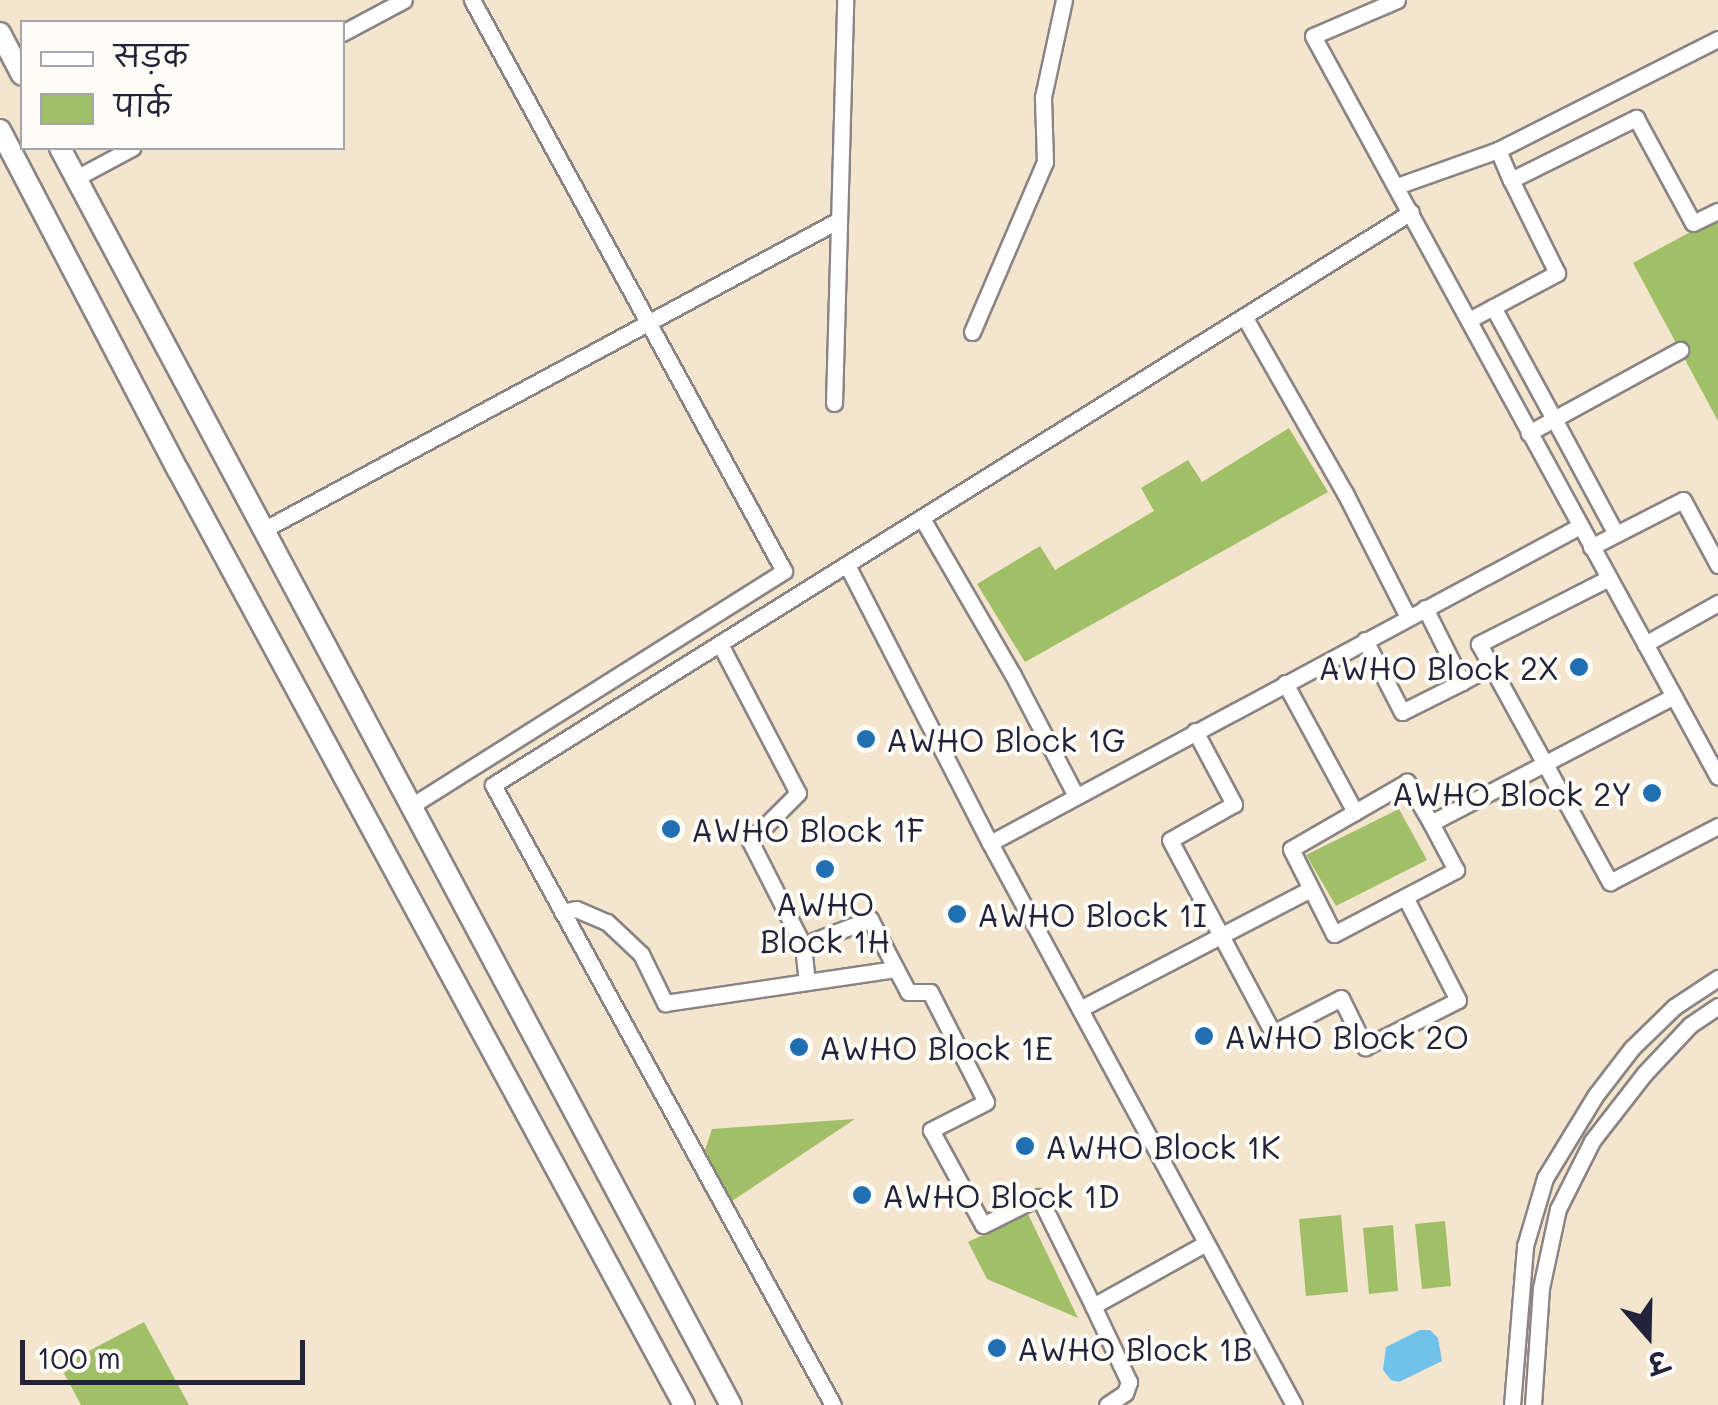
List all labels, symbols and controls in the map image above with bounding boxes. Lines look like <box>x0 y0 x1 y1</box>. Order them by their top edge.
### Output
legend <box>20 20 345 150</box>
text: सड़क <box>114 35 188 75</box>
text: पार्क <box>114 85 171 125</box>
place label: AWHO Block 2X <box>1318 648 1559 686</box>
marker: AWHO Block 2X <box>1568 656 1590 678</box>
place label: AWHO Block 1G <box>886 720 1126 758</box>
marker: AWHO Block 1G <box>855 728 877 750</box>
place label: AWHO Block 2Y <box>1392 774 1632 812</box>
marker: AWHO Block 2Y <box>1641 782 1663 804</box>
place label: AWHO Block 1F <box>691 810 925 848</box>
marker: AWHO Block 1F <box>660 818 682 840</box>
marker: AWHO Block 1H <box>814 858 836 880</box>
place label: AWHO Block 1H <box>760 885 890 960</box>
place label: AWHO Block 1I <box>977 895 1207 933</box>
marker: AWHO Block 1I <box>946 903 968 925</box>
place label: AWHO Block 2O <box>1224 1017 1469 1055</box>
marker: AWHO Block 2O <box>1193 1025 1215 1047</box>
place label: AWHO Block 1E <box>819 1028 1053 1066</box>
marker: AWHO Block 1E <box>788 1036 810 1058</box>
place label: AWHO Block 1K <box>1045 1127 1280 1165</box>
marker: AWHO Block 1K <box>1014 1135 1036 1157</box>
place label: AWHO Block 1D <box>882 1176 1120 1214</box>
marker: AWHO Block 1D <box>851 1184 873 1206</box>
north arrow <box>1598 1285 1698 1385</box>
scale bar <box>25 1320 310 1382</box>
place label: AWHO Block 1B <box>1017 1329 1253 1367</box>
text: 100 m <box>37 1337 121 1377</box>
marker: AWHO Block 1B <box>986 1337 1008 1359</box>
text: उ <box>1643 1343 1673 1383</box>

